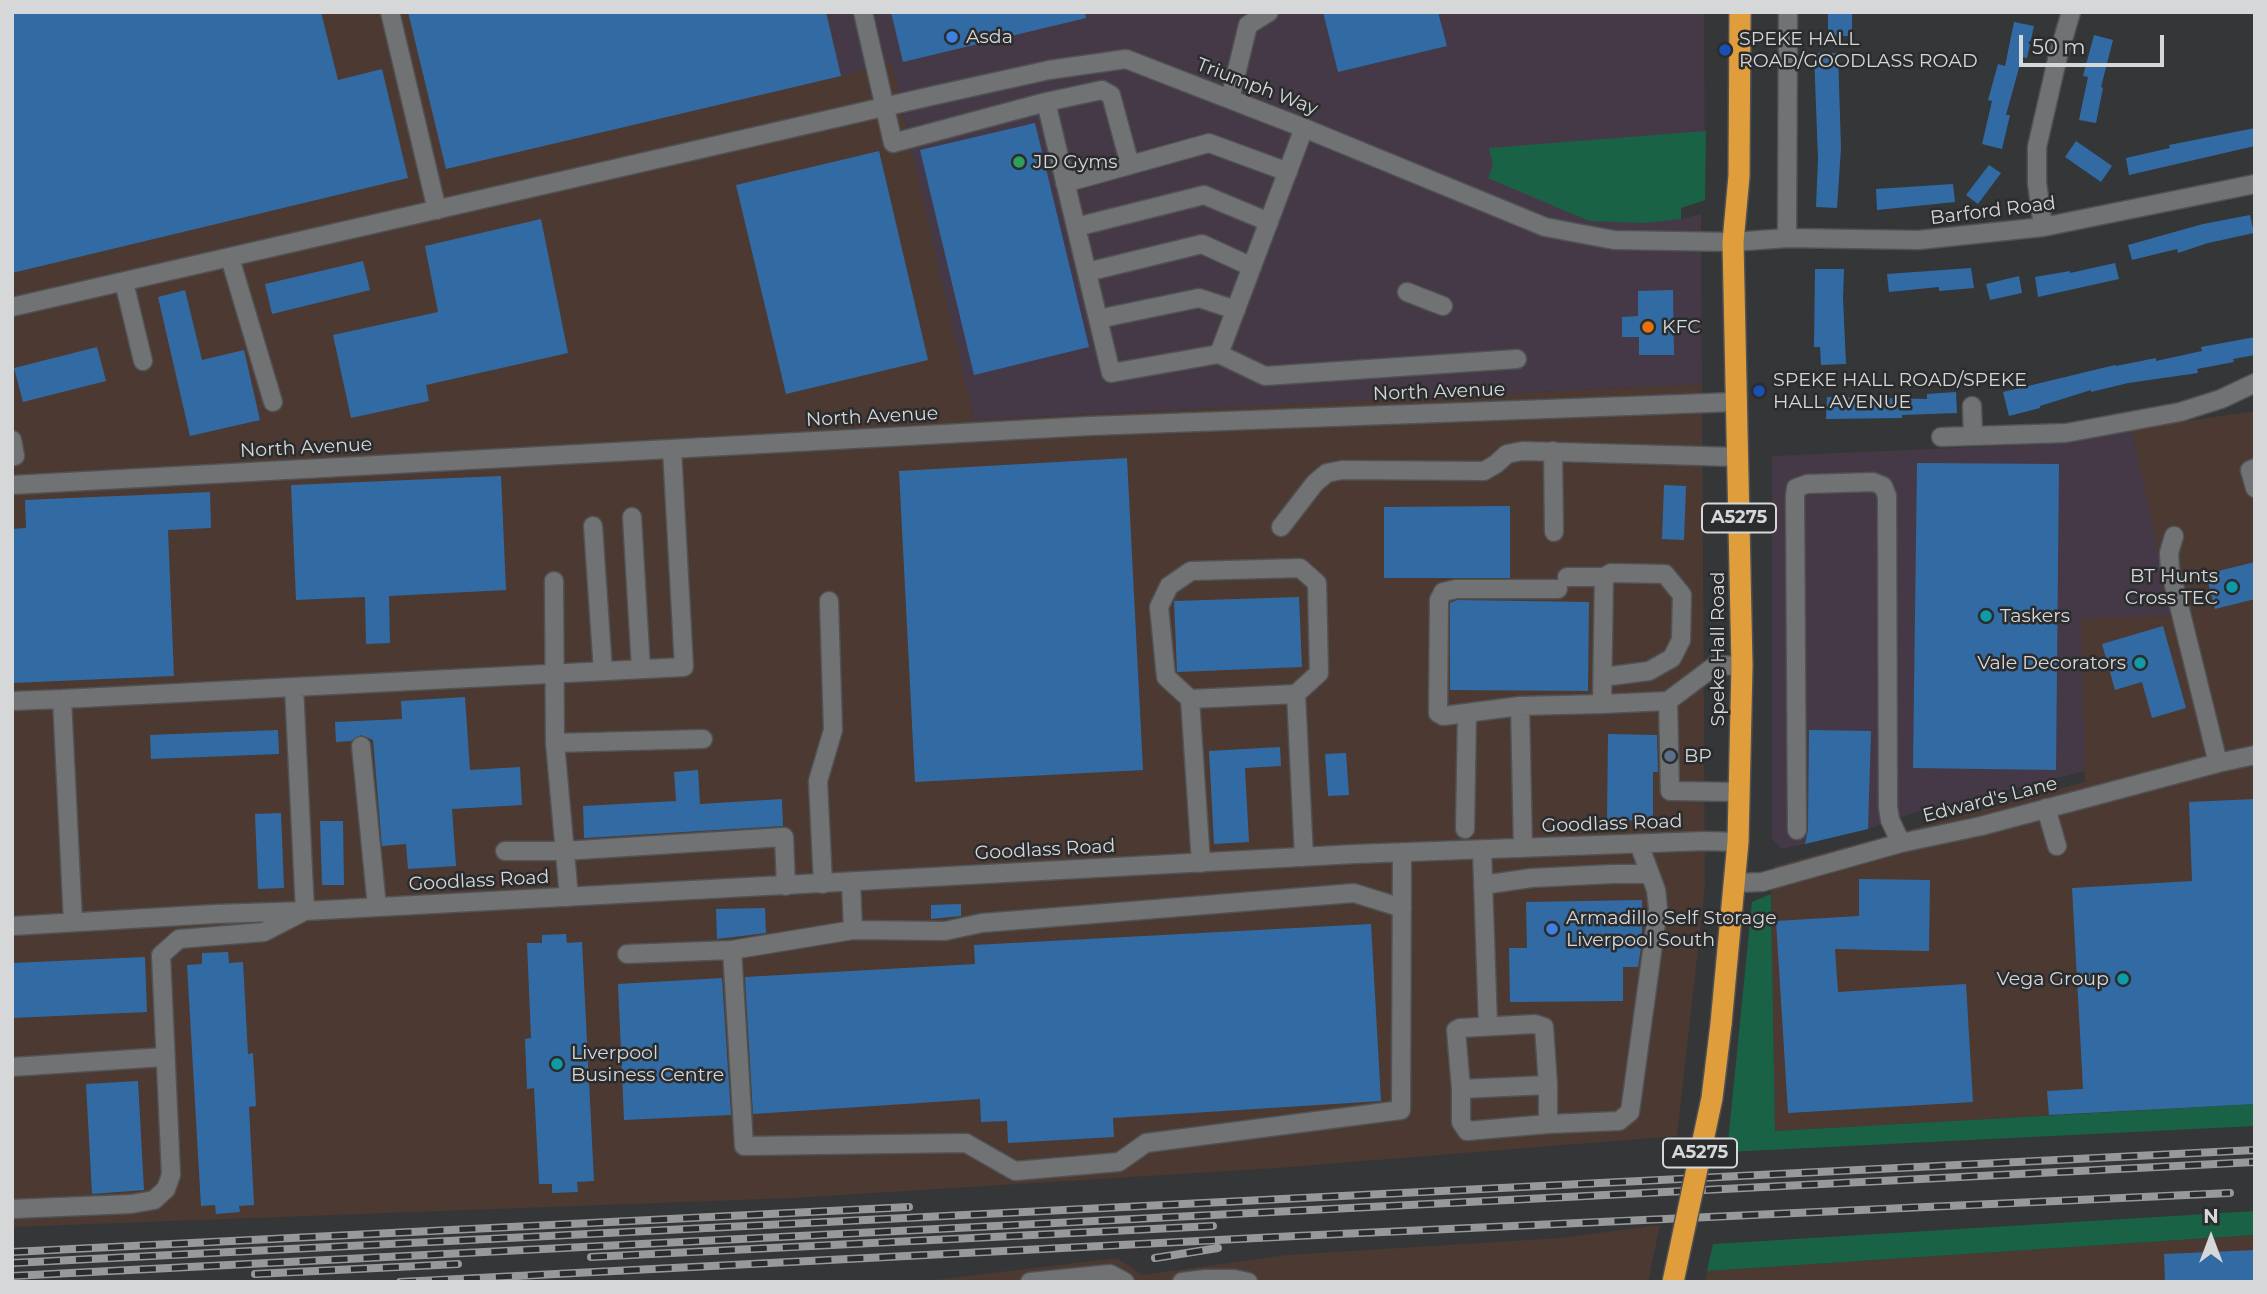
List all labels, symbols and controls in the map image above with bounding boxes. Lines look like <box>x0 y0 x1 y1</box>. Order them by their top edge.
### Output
scale bar <box>2022 21 2167 65</box>
place label: Asda <box>966 26 1013 48</box>
place label: SPEKE HALL ROAD/GOODLASS ROAD <box>1739 28 1978 72</box>
marker: Asda <box>944 29 960 45</box>
text: 50 m <box>2032 34 2086 59</box>
marker: SPEKE HALL ROAD/GOODLASS ROAD <box>1717 42 1733 58</box>
street label: Triumph Way <box>1193 53 1321 121</box>
place label: JD Gyms <box>1033 151 1118 173</box>
marker: JD Gyms <box>1011 154 1027 170</box>
street label: Barford Road <box>1929 192 2057 230</box>
place label: KFC <box>1662 316 1701 338</box>
marker: KFC <box>1640 319 1656 335</box>
place label: SPEKE HALL ROAD/SPEKE HALL AVENUE <box>1773 369 2027 413</box>
street label: North Avenue <box>1372 378 1506 406</box>
marker: SPEKE HALL ROAD/SPEKE HALL AVENUE <box>1751 383 1767 399</box>
street label: North Avenue <box>805 402 939 432</box>
street label: North Avenue <box>239 433 373 463</box>
road number: A5275 <box>1702 504 1776 532</box>
place label: BT Hunts Cross TEC <box>2125 565 2218 609</box>
street label: Speke Hall Road <box>1707 572 1729 726</box>
marker: BT Hunts Cross TEC <box>2224 579 2240 595</box>
place label: Taskers <box>2000 605 2070 627</box>
marker: Taskers <box>1978 608 1994 624</box>
place label: Vale Decorators <box>1977 652 2126 674</box>
marker: Vale Decorators <box>2132 655 2148 671</box>
place label: BP <box>1684 745 1712 767</box>
marker: BP <box>1662 748 1678 764</box>
street label: Edward's Lane <box>1920 772 2060 828</box>
street label: Goodlass Road <box>1541 810 1683 838</box>
street label: Goodlass Road <box>974 835 1116 865</box>
street label: Goodlass Road <box>408 866 550 896</box>
place label: Armadillo Self Storage Liverpool South <box>1566 907 1777 951</box>
marker: Armadillo Self Storage Liverpool South <box>1544 921 1560 937</box>
place label: Vega Group <box>1996 968 2109 990</box>
marker: Vega Group <box>2115 971 2131 987</box>
place label: Liverpool Business Centre <box>571 1042 724 1086</box>
marker: Liverpool Business Centre <box>549 1056 565 1072</box>
road number: A5275 <box>1663 1138 1737 1168</box>
north arrow <box>2176 1203 2246 1273</box>
text: N <box>2203 1205 2219 1228</box>

